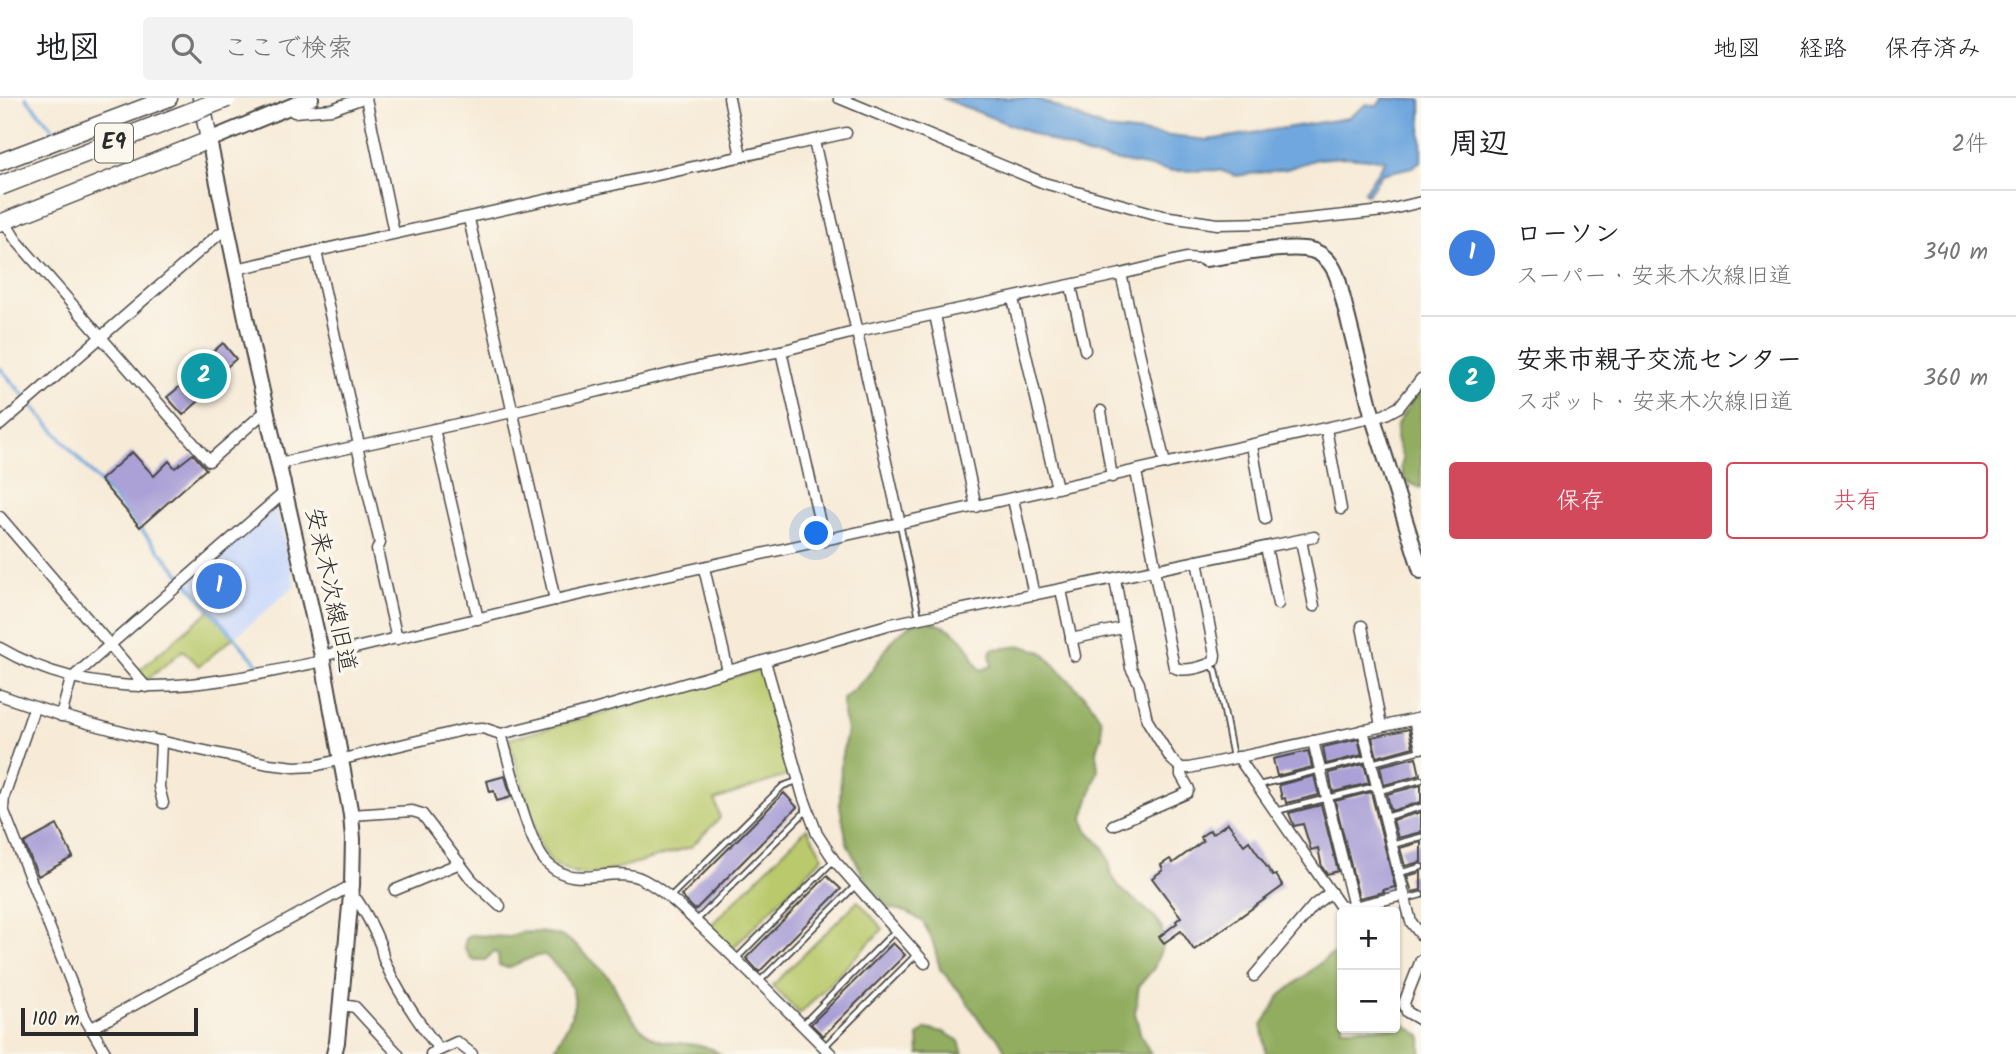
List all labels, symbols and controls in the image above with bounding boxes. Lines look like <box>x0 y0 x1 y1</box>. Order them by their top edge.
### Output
search box <box>143 17 633 80</box>
text: 地図 <box>35 23 101 76</box>
text: ここで検索 <box>223 28 353 70</box>
icon: search <box>167 29 205 67</box>
text: 地図 <box>1713 30 1761 69</box>
text: 経路 <box>1799 30 1847 69</box>
text: 保存済み <box>1885 30 1981 69</box>
text: 周辺 <box>1449 121 1509 169</box>
road number: E9 <box>95 124 133 162</box>
text: 2件 <box>1952 127 1988 163</box>
text: ローソン <box>1516 214 1620 256</box>
text: 1 <box>1469 235 1475 271</box>
text: 340 m <box>1923 235 1988 271</box>
text: スーパー · 安来木次線旧道 <box>1516 259 1792 295</box>
text: 安来市親子交流センター <box>1516 340 1802 382</box>
pin: 2 <box>181 350 227 402</box>
text: 2 <box>1465 361 1479 397</box>
text: 360 m <box>1923 361 1988 397</box>
text: スポット · 安来木次線旧道 <box>1516 385 1793 421</box>
button: 保存 <box>1449 462 1712 539</box>
button: 共有 <box>1726 462 1988 539</box>
street label: 安来木次線旧道 <box>293 504 367 676</box>
your location <box>799 516 833 550</box>
pin: 1 <box>196 560 242 612</box>
map controls <box>1337 907 1400 1033</box>
button: + <box>1337 907 1400 970</box>
button: − <box>1337 970 1400 1033</box>
scale bar <box>21 1005 198 1037</box>
text: 100 m <box>32 1005 80 1035</box>

